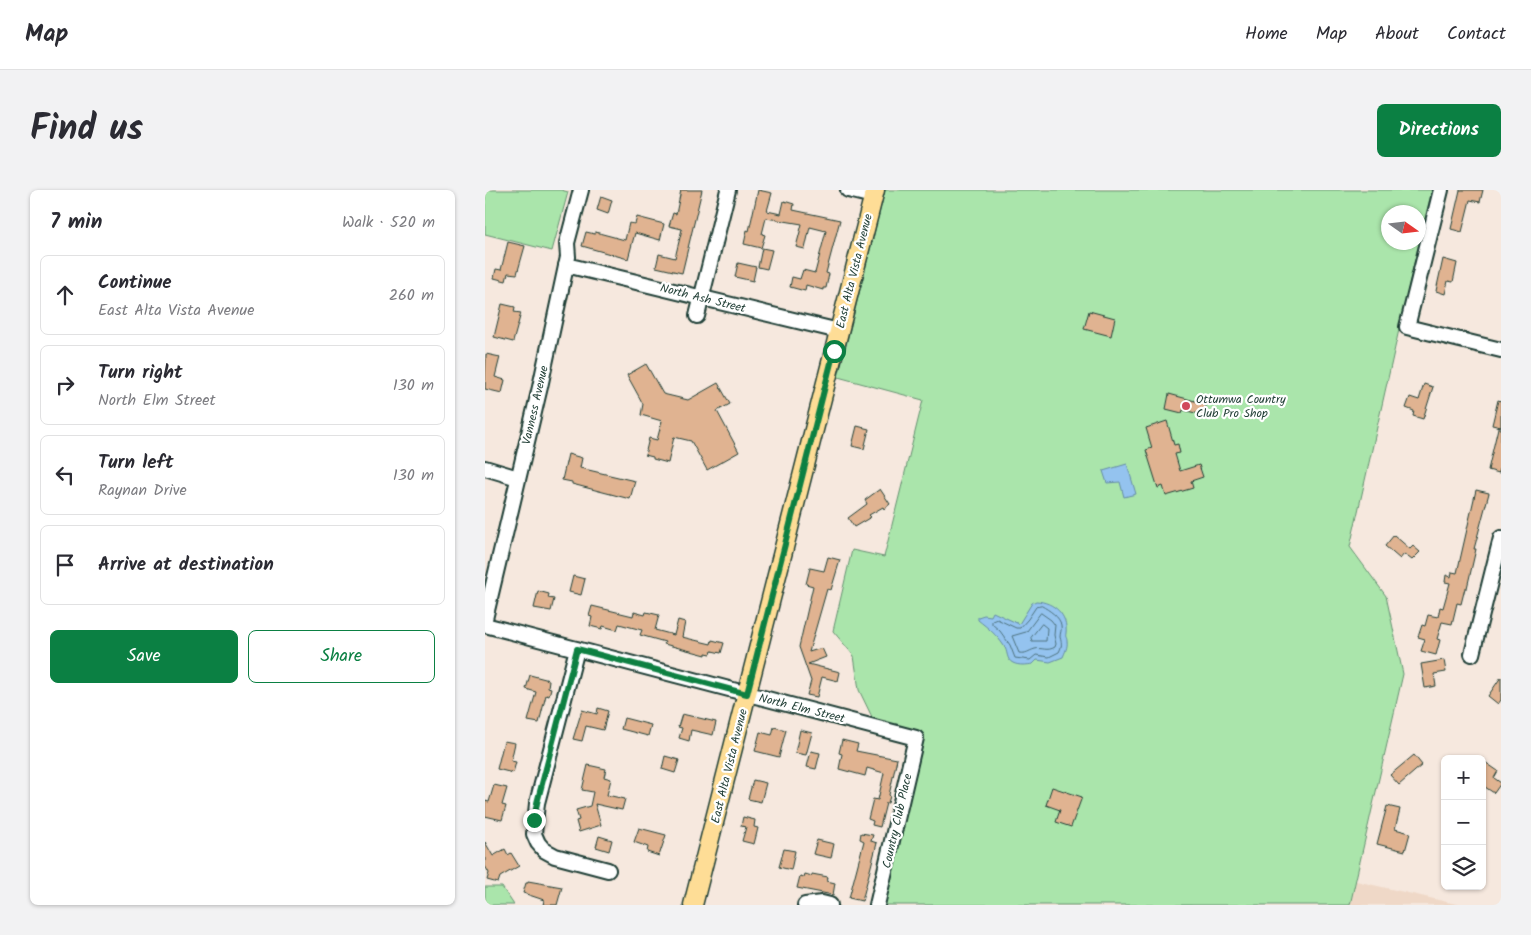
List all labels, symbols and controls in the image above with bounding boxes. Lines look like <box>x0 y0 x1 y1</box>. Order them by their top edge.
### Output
text: Map <box>25 15 68 54</box>
text: Home <box>1245 20 1288 49</box>
text: Map <box>1316 20 1347 49</box>
text: About <box>1375 20 1419 49</box>
text: Contact <box>1447 20 1506 49</box>
text: Find us <box>30 102 143 158</box>
button: Directions <box>1377 104 1501 157</box>
north arrow <box>1381 205 1426 250</box>
text: 7 min <box>50 206 102 239</box>
text: Walk · 520 m <box>342 210 435 235</box>
street label: East Alta Vista Avenue <box>831 211 878 330</box>
text: Continue <box>98 268 171 298</box>
street label: North Ash Street <box>658 279 748 318</box>
icon: ahead <box>51 281 79 309</box>
text: 260 m <box>389 283 434 308</box>
text: East Alta Vista Avenue <box>98 298 254 323</box>
route start <box>823 340 846 363</box>
text: Turn right <box>98 358 183 388</box>
street label: Vanness Avenue <box>517 363 554 447</box>
icon: right <box>51 371 79 399</box>
text: 130 m <box>393 373 434 398</box>
text: North Elm Street <box>98 388 216 413</box>
place label: Ottumwa Country Club Pro Shop <box>1196 390 1286 423</box>
marker: Ottumwa Country Club Pro Shop <box>1180 400 1192 412</box>
text: Turn left <box>98 448 173 478</box>
icon: left <box>51 461 79 489</box>
text: 130 m <box>393 463 434 488</box>
text: Raynan Drive <box>98 478 187 503</box>
text: Arrive at destination <box>98 550 274 580</box>
icon: arrive <box>51 551 79 579</box>
button: Save <box>50 630 238 683</box>
button: Share <box>248 630 435 683</box>
street label: North Elm Street <box>757 689 847 728</box>
street label: East Alta Vista Avenue <box>706 706 753 825</box>
map controls <box>1441 755 1486 890</box>
button: + <box>1441 755 1486 800</box>
street label: Country Club Place <box>877 771 918 870</box>
button: − <box>1441 800 1486 845</box>
route end <box>523 809 546 832</box>
button: layers <box>1441 845 1486 890</box>

